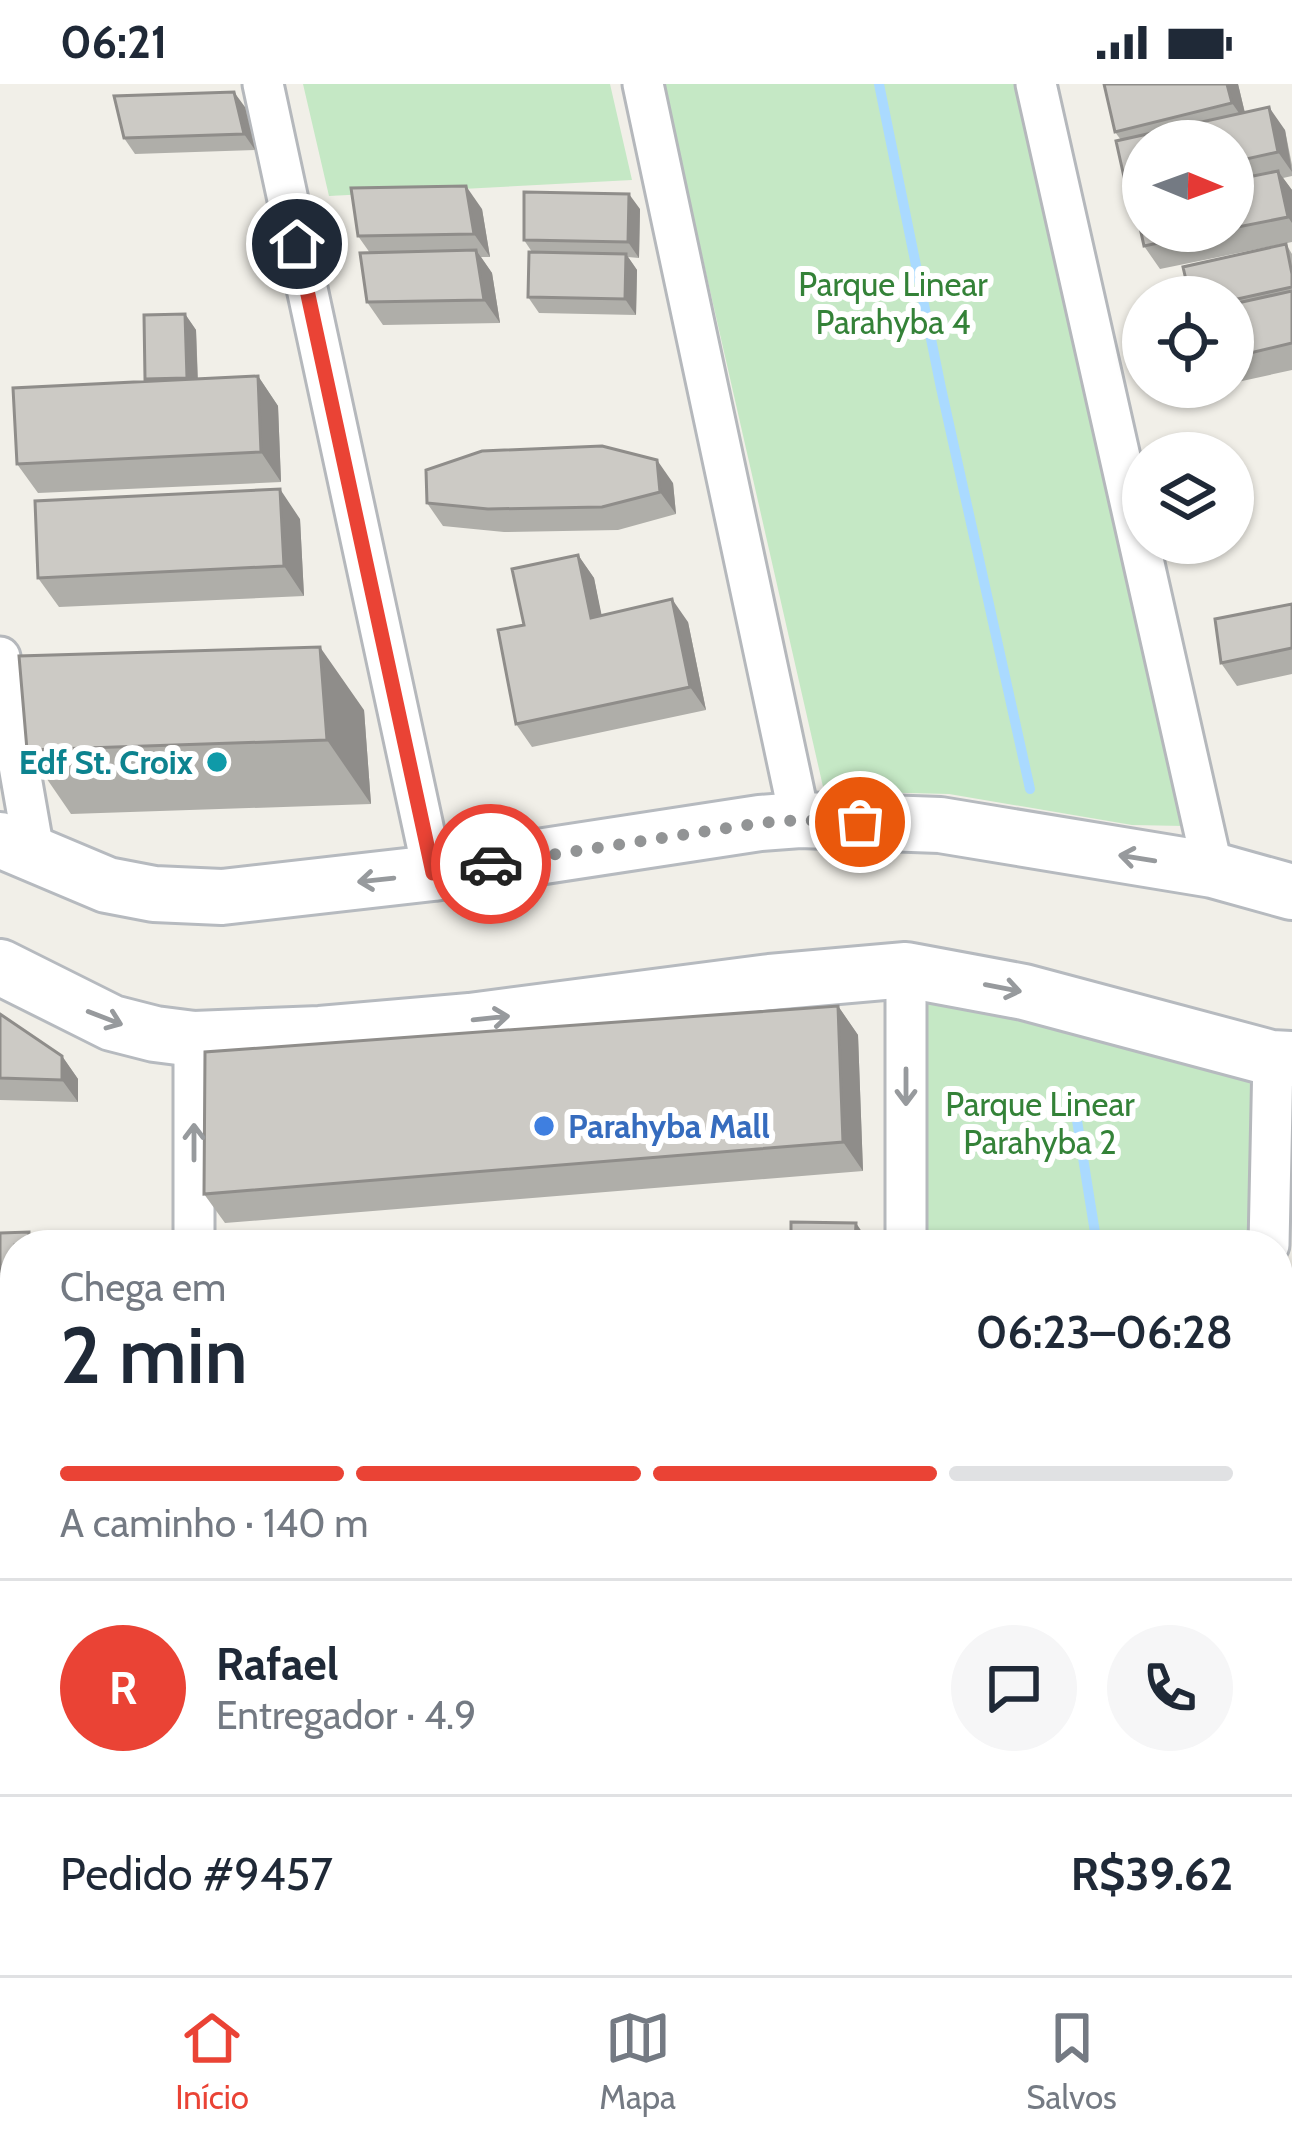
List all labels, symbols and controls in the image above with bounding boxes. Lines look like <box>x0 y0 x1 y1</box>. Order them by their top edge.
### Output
text: 06:21 <box>60 15 167 69</box>
north arrow <box>1122 120 1254 252</box>
map controls <box>1122 120 1254 564</box>
pin <box>246 193 348 295</box>
icon: home <box>264 211 330 277</box>
park label: Parque Linear Parahyba 4 <box>798 264 988 342</box>
button: locate <box>1122 276 1254 408</box>
button: layers <box>1122 432 1254 564</box>
place label: Edf St. Croix <box>19 742 193 782</box>
marker: Edf St. Croix <box>204 749 230 775</box>
pin <box>809 771 911 873</box>
icon: bag <box>827 789 893 855</box>
courier <box>431 804 551 924</box>
icon: car <box>458 831 524 897</box>
one-way arrow <box>1118 846 1157 869</box>
one-way arrow <box>357 869 396 891</box>
one-way arrow <box>982 978 1021 1000</box>
one-way arrow <box>471 1006 510 1029</box>
one-way arrow <box>85 1009 122 1031</box>
one-way arrow <box>895 1067 917 1106</box>
park label: Parque Linear Parahyba 2 <box>945 1084 1135 1162</box>
place label: Parahyba Mall <box>568 1106 770 1146</box>
marker: Parahyba Mall <box>531 1113 557 1139</box>
one-way arrow <box>183 1123 205 1162</box>
text: Chega em <box>60 1263 226 1311</box>
text: 06:23–06:28 <box>976 1305 1233 1359</box>
text: 2 min <box>60 1308 248 1403</box>
text: A caminho · 140 m <box>60 1499 368 1547</box>
button: chat <box>951 1625 1077 1751</box>
button: phone <box>1107 1625 1233 1751</box>
text: Rafael <box>216 1637 339 1691</box>
text: R <box>109 1661 137 1715</box>
text: Entregador · 4.9 <box>216 1691 476 1739</box>
text: Pedido #9457 <box>60 1847 333 1901</box>
text: R$39.62 <box>1071 1847 1233 1901</box>
tab: Início <box>175 2005 249 2117</box>
tab: Mapa <box>599 2005 676 2117</box>
tab: Salvos <box>1026 2005 1117 2117</box>

